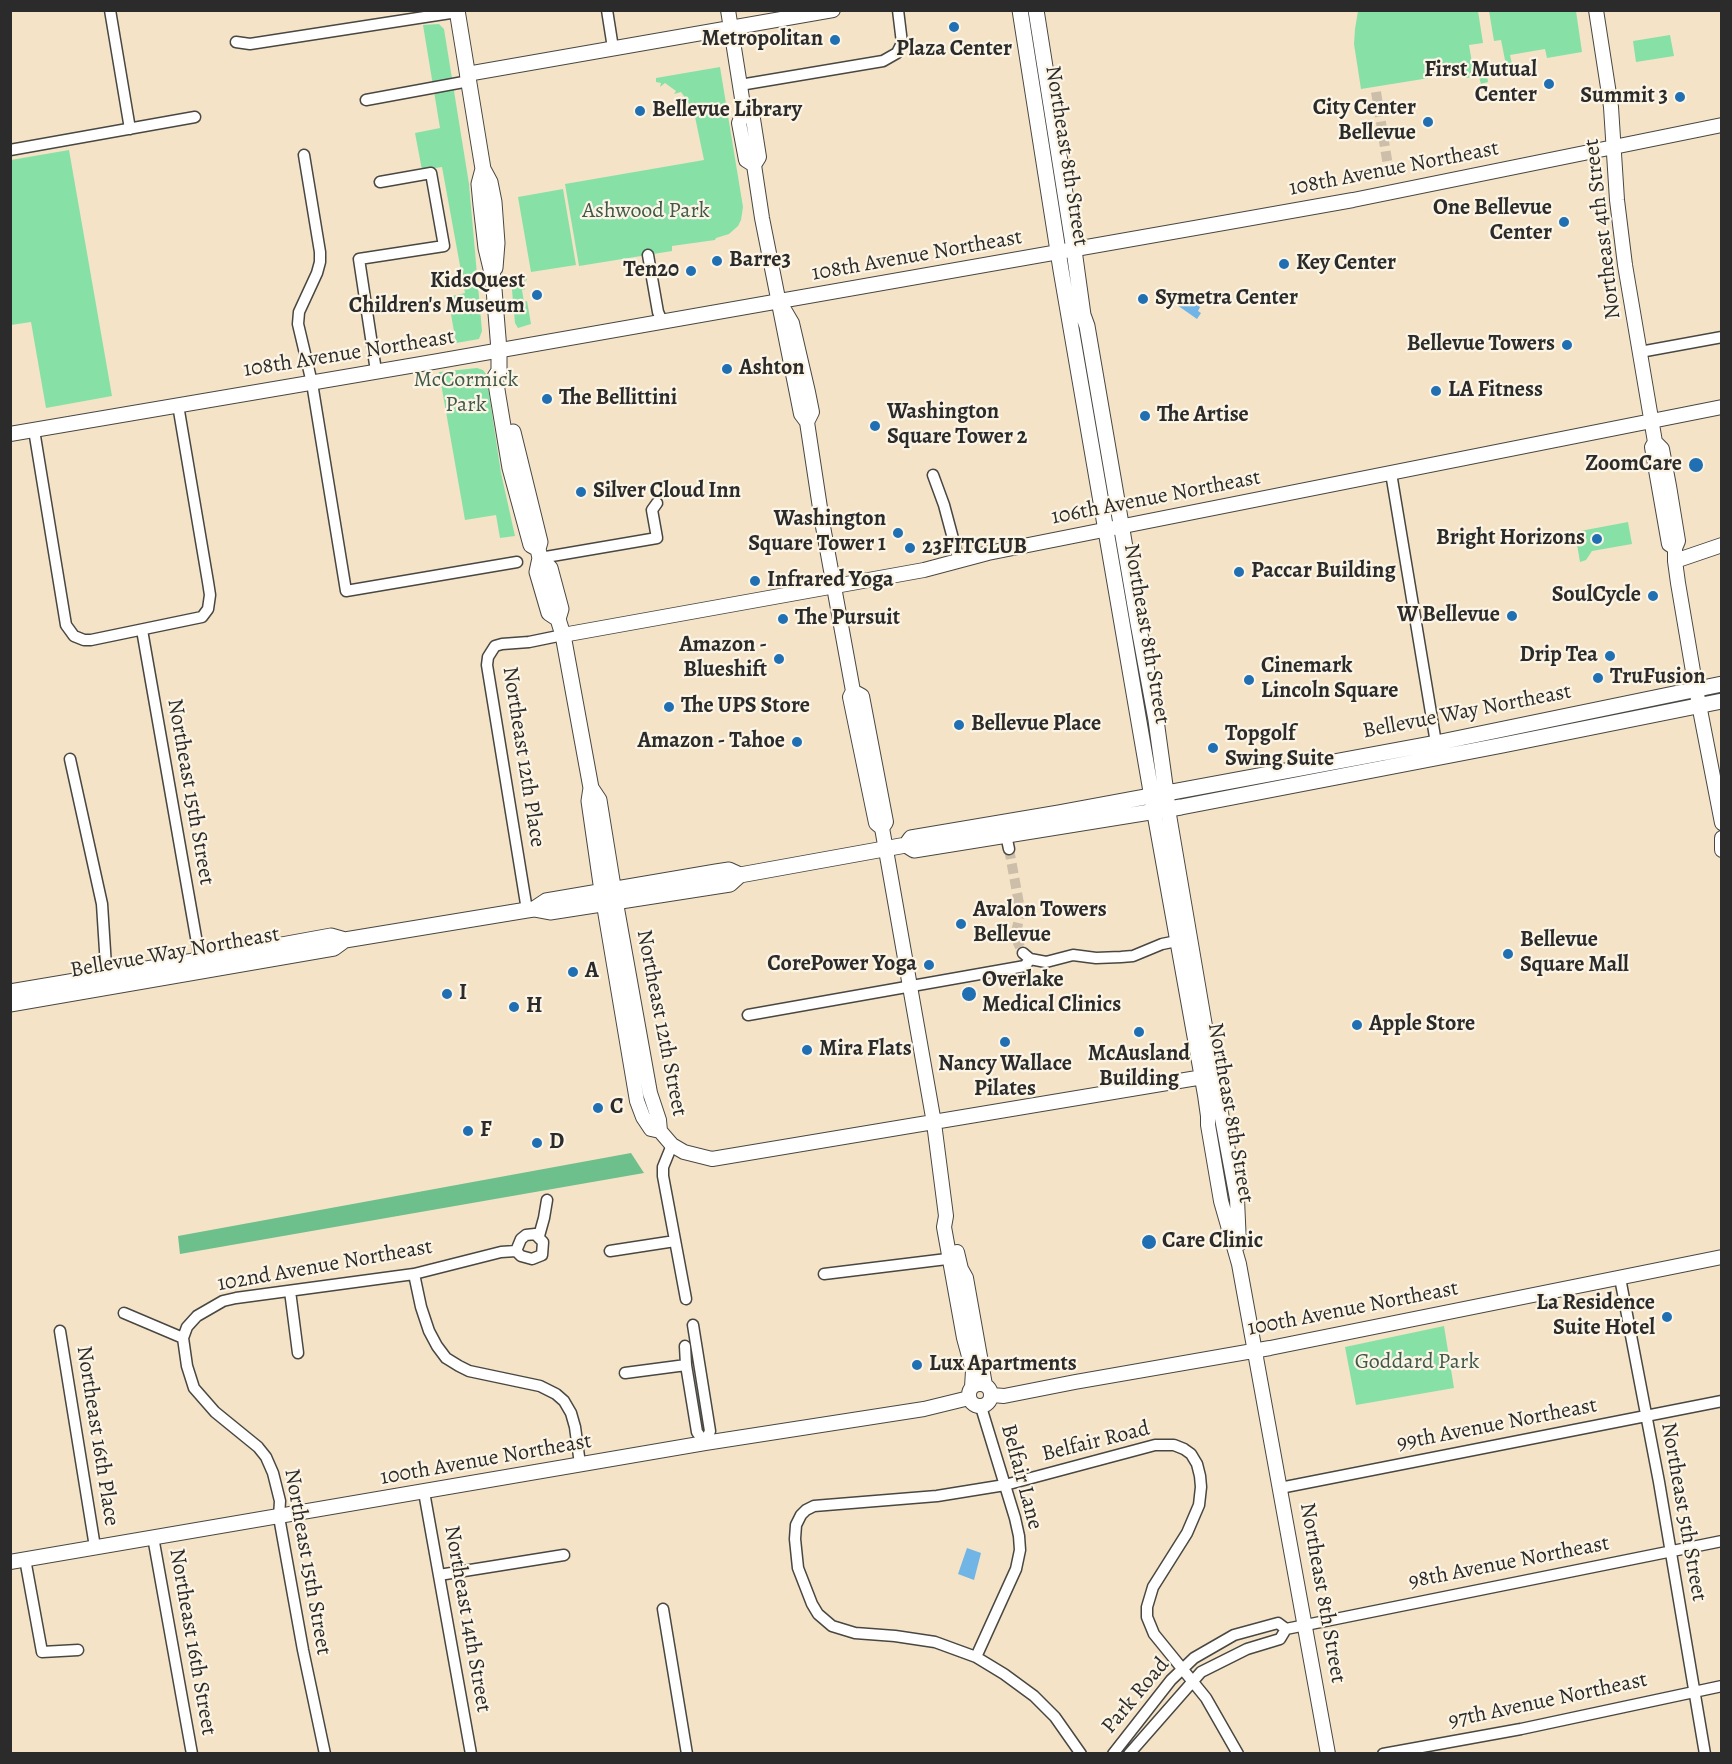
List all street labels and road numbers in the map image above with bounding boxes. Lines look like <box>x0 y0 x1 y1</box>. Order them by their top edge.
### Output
street label: Northeast 8th Street <box>1039 64 1093 248</box>
street label: 108th Avenue Northeast <box>1287 136 1501 202</box>
street label: Northeast 4th Street <box>1579 137 1627 321</box>
street label: 108th Avenue Northeast <box>810 224 1024 288</box>
street label: 108th Avenue Northeast <box>242 324 456 384</box>
street label: 106th Avenue Northeast <box>1049 465 1263 531</box>
street label: Northeast 8th Street <box>1117 542 1175 726</box>
street label: Northeast 12th Place <box>496 665 550 849</box>
street label: Bellevue Way Northeast <box>1360 679 1574 745</box>
street label: Northeast 15th Street <box>161 697 219 887</box>
street label: Bellevue Way Northeast <box>68 922 282 984</box>
street label: Northeast 12th Street <box>630 927 692 1119</box>
street label: Northeast 8th Street <box>1201 1021 1259 1205</box>
street label: 102nd Avenue Northeast <box>215 1234 435 1298</box>
street label: 100th Avenue Northeast <box>1245 1276 1461 1342</box>
street label: Northeast 16th Place <box>70 1344 124 1528</box>
street label: 99th Avenue Northeast <box>1395 1393 1599 1457</box>
street label: Belfair Road <box>1039 1416 1153 1468</box>
street label: Northeast 5th Street <box>1654 1420 1712 1604</box>
street label: Belfair Lane <box>994 1422 1048 1532</box>
street label: 100th Avenue Northeast <box>378 1428 594 1492</box>
street label: Northeast 15th Street <box>278 1467 336 1657</box>
street label: Northeast 8th Street <box>1293 1501 1351 1685</box>
street label: Northeast 14th Street <box>438 1524 496 1714</box>
street label: 98th Avenue Northeast <box>1406 1531 1612 1595</box>
street label: Northeast 16th Street <box>163 1546 221 1738</box>
street label: Park Road <box>1096 1652 1176 1740</box>
street label: 97th Avenue Northeast <box>1446 1667 1650 1735</box>

